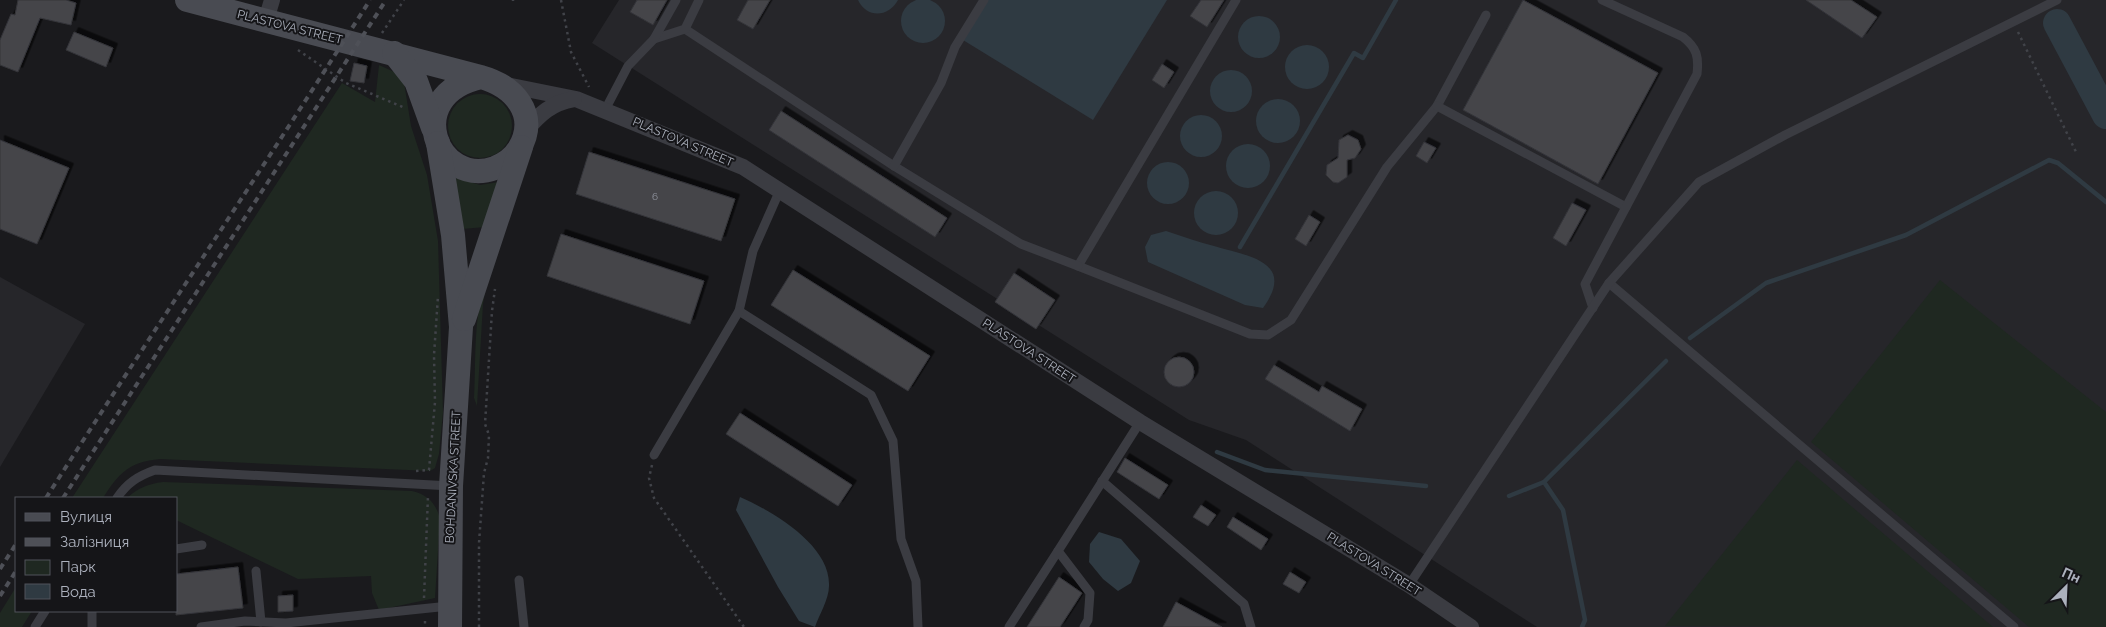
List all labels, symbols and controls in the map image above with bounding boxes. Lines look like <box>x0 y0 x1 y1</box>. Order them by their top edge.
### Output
street label: PLASTOVA STREET <box>236 7 345 47</box>
street label: PLASTOVA STREET <box>631 114 736 170</box>
house number: 6 <box>652 191 658 202</box>
street label: PLASTOVA STREET <box>980 316 1079 387</box>
street label: BOHDANIVSKA STREET <box>443 410 463 544</box>
legend <box>15 497 178 612</box>
text: Вулиця <box>60 508 112 526</box>
street label: PLASTOVA STREET <box>1324 529 1424 599</box>
text: Залізниця <box>60 533 129 551</box>
text: Парк <box>60 558 96 576</box>
north arrow <box>2041 562 2091 612</box>
text: Пн <box>2060 564 2083 586</box>
text: Вода <box>60 583 96 601</box>

